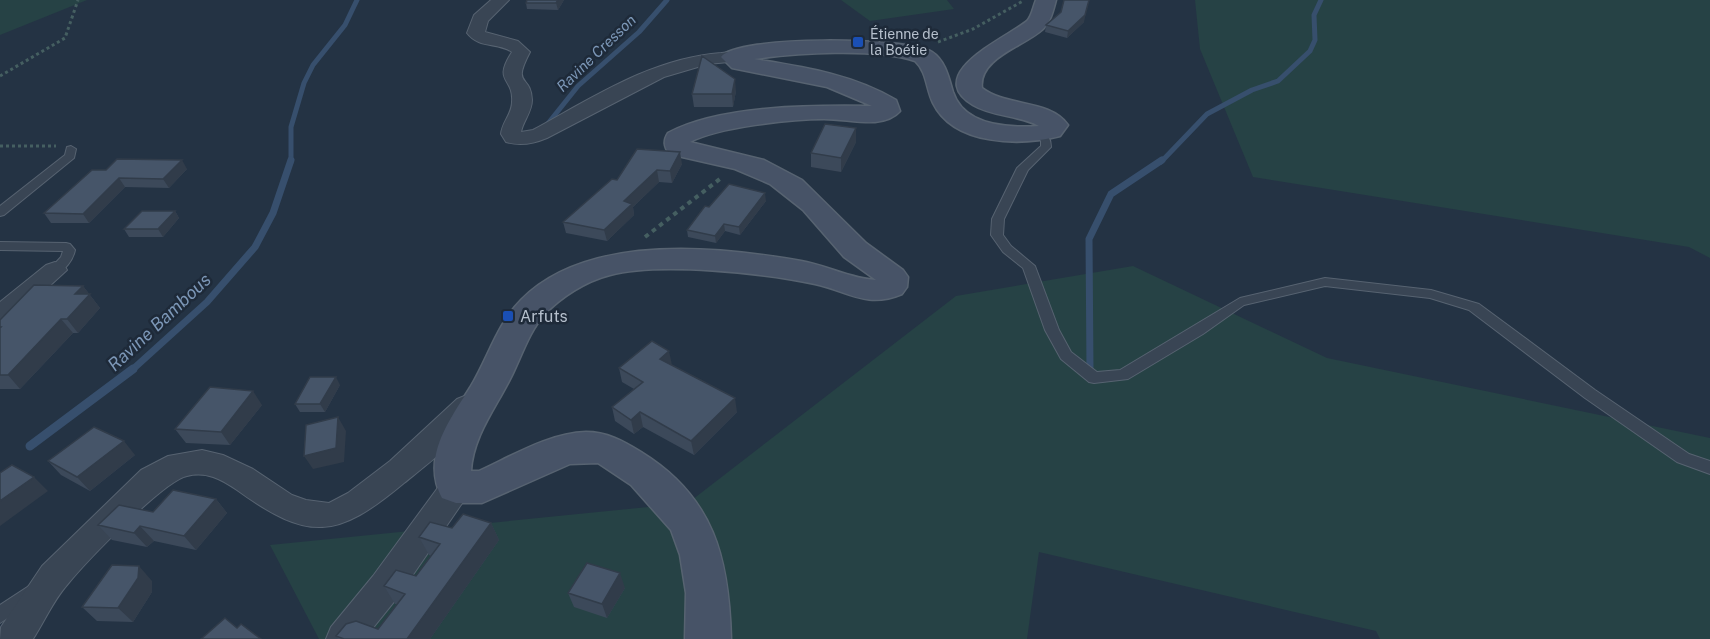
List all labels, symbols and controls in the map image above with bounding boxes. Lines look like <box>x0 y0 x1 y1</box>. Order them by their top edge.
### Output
water label: Ravine Cresson <box>553 11 639 95</box>
place label: Étienne de la Boétie <box>870 25 939 58</box>
marker: Étienne de la Boétie <box>851 35 865 49</box>
water label: Ravine Bambous <box>103 269 215 375</box>
place label: Arfuts <box>520 307 568 326</box>
marker: Arfuts <box>501 309 515 323</box>

